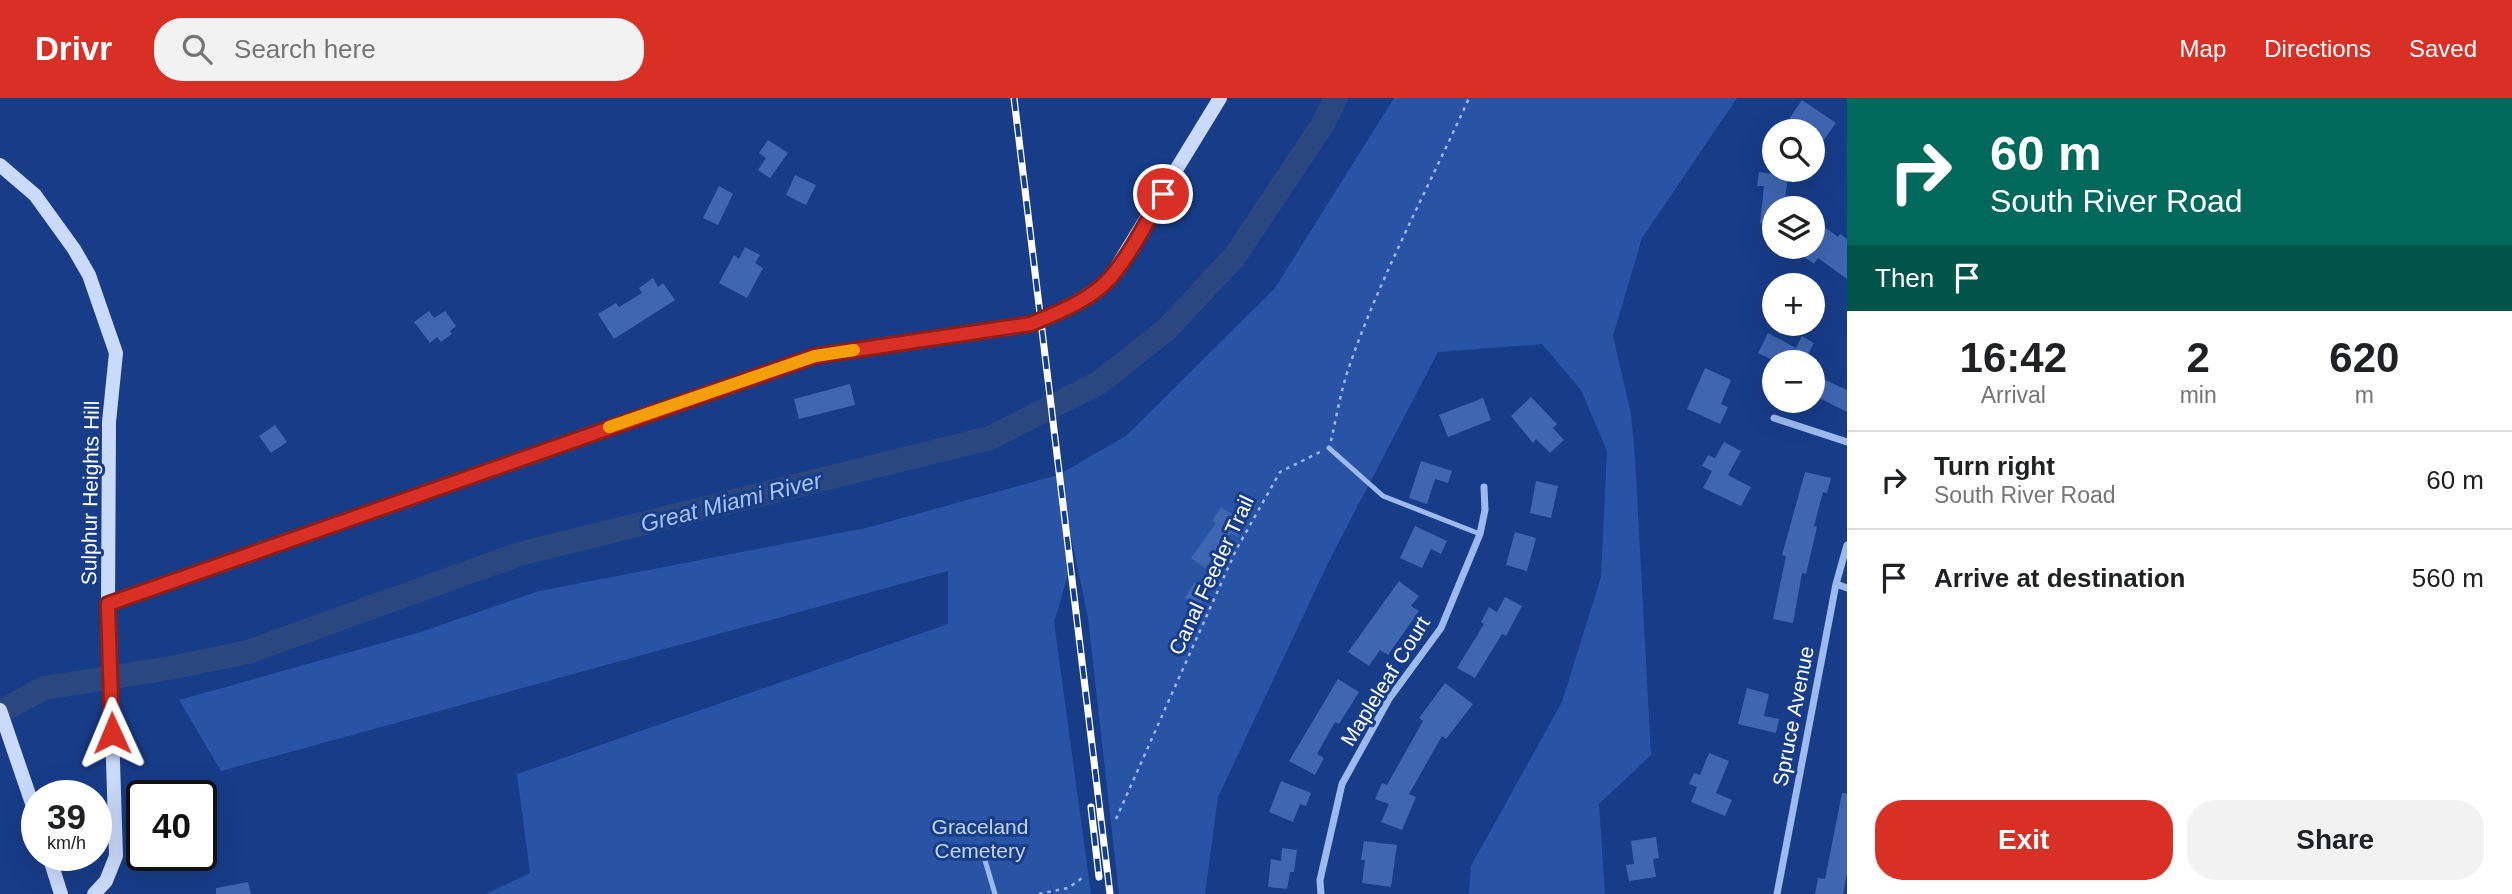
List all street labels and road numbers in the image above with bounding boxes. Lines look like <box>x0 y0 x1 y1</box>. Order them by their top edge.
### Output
street label: Sulphur Heights Hill <box>77 401 103 585</box>
street label: Canal Feeder Trail <box>1164 492 1258 658</box>
street label: Mapleleaf Court <box>1336 612 1434 750</box>
street label: Spruce Avenue <box>1768 644 1818 788</box>

